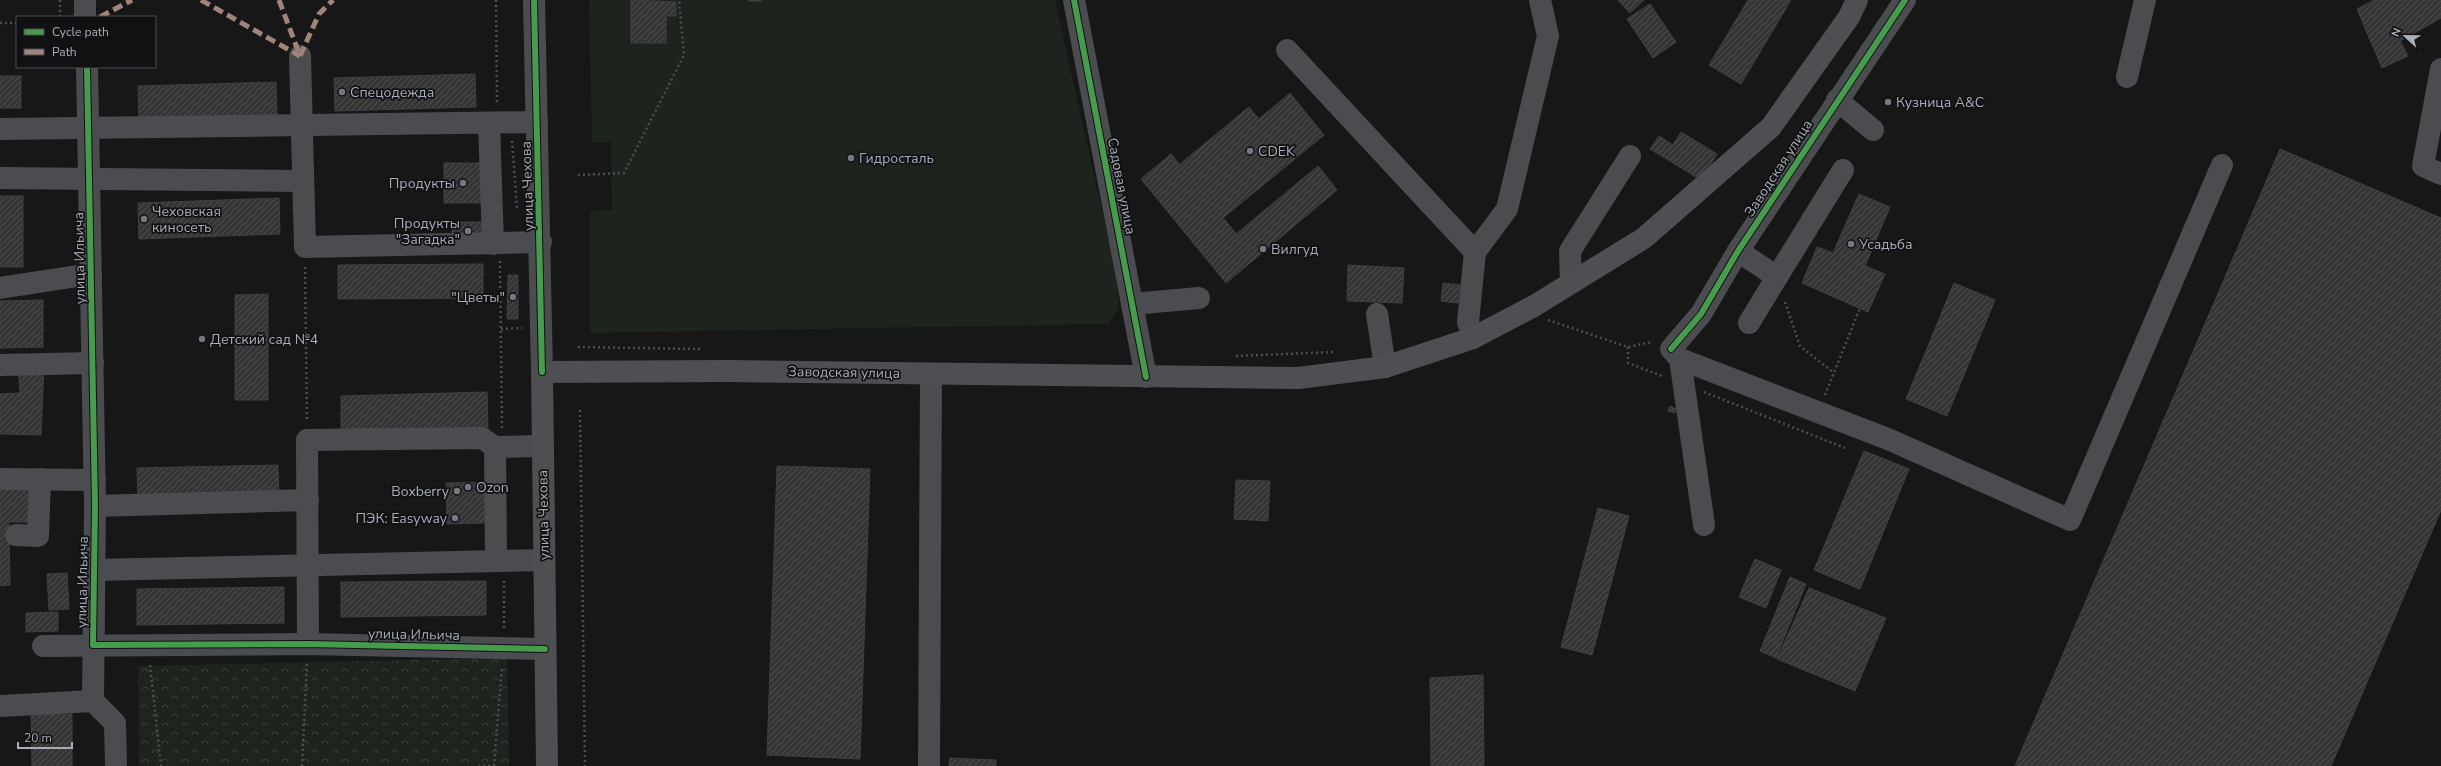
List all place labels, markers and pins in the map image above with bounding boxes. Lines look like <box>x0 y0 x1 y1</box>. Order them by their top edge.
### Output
place label: Спецодежда <box>350 83 434 102</box>
marker: Спецодежда <box>337 87 347 97</box>
place label: Кузница А&С <box>1896 93 1984 112</box>
marker: Кузница А&С <box>1883 97 1893 107</box>
place label: CDEK <box>1258 142 1295 161</box>
marker: CDEK <box>1245 146 1255 156</box>
place label: Гидросталь <box>859 149 934 168</box>
marker: Гидросталь <box>846 153 856 163</box>
place label: Продукты <box>389 174 455 193</box>
marker: Продукты <box>458 178 468 188</box>
place label: Чеховская киносеть <box>152 202 221 237</box>
marker: Чеховская киносеть <box>139 214 149 224</box>
place label: Продукты "Загадка" <box>394 214 460 249</box>
marker: Продукты "Загадка" <box>463 226 473 236</box>
place label: Усадьба <box>1858 235 1913 254</box>
marker: Усадьба <box>1846 239 1856 249</box>
place label: Вилгуд <box>1271 240 1318 259</box>
marker: Вилгуд <box>1258 244 1268 254</box>
place label: "Цветы" <box>451 288 505 307</box>
marker: "Цветы" <box>508 292 518 302</box>
place label: Детский сад №4 <box>210 330 318 349</box>
marker: Детский сад №4 <box>197 334 207 344</box>
place label: Ozon <box>476 478 509 497</box>
place label: Boxberry <box>391 482 450 501</box>
marker: Ozon <box>463 482 473 492</box>
marker: Boxberry <box>452 486 462 496</box>
place label: ПЭК: Easyway <box>356 509 448 528</box>
marker: ПЭК: Easyway <box>450 513 460 523</box>

